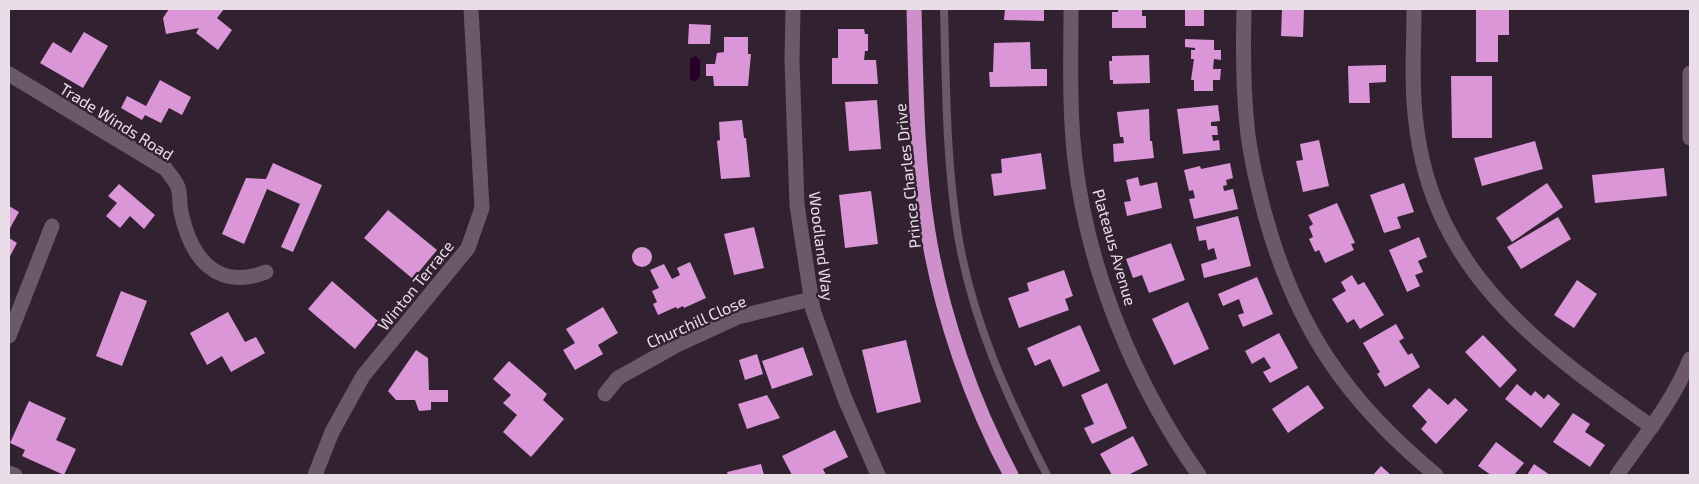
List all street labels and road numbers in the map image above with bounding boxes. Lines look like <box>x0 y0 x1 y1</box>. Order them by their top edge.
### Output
street label: Trade Winds Road <box>57 78 177 164</box>
street label: Prince Charles Drive <box>890 103 924 249</box>
street label: Plateaus Avenue <box>1089 186 1141 308</box>
street label: Woodland Way <box>806 190 838 302</box>
street label: Winton Terrace <box>373 236 457 334</box>
street label: Churchill Close <box>643 291 749 351</box>

